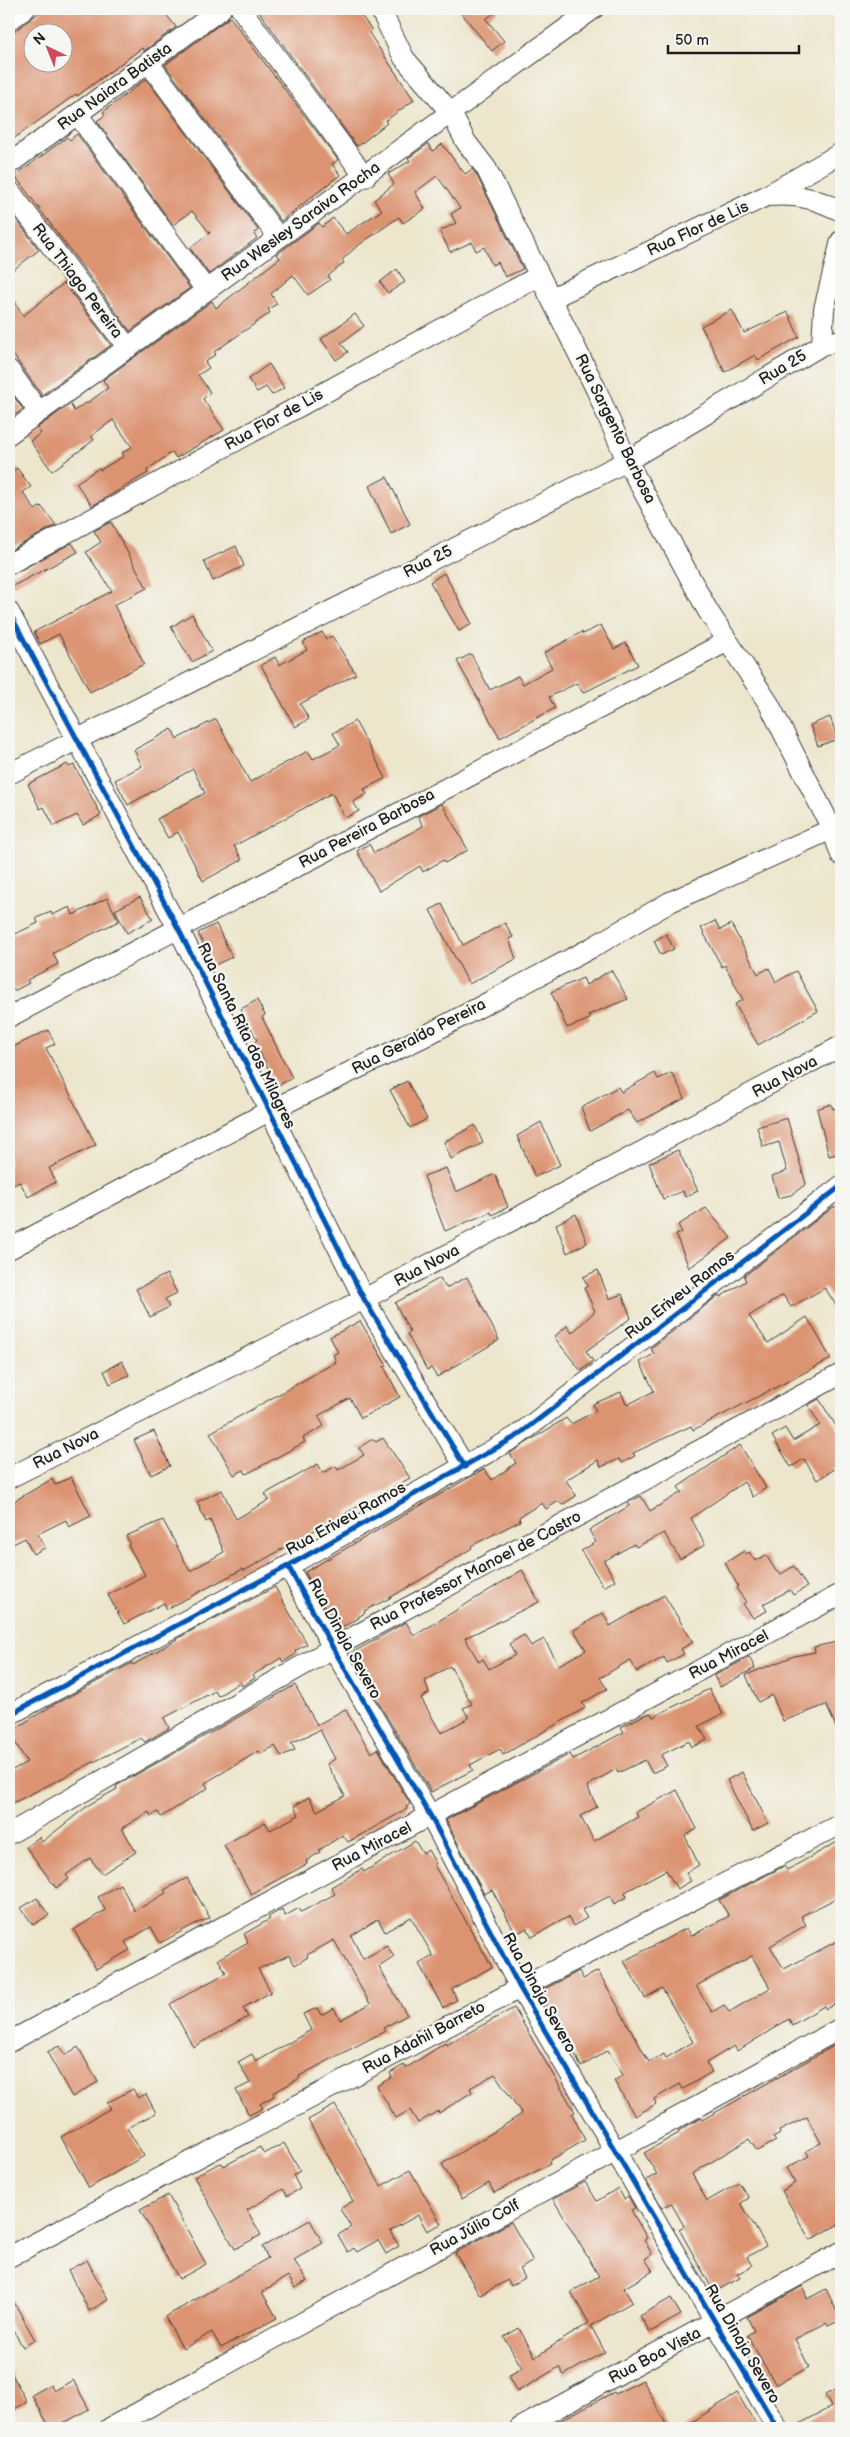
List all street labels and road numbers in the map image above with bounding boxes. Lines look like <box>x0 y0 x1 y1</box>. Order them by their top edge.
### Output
street label: Rua Naiara Batista <box>54 39 176 135</box>
street label: Rua Wesley Saraiva Rocha <box>218 158 384 286</box>
street label: Rua Flor de Lis <box>644 197 752 261</box>
street label: Rua Thiago Pereira <box>28 220 126 342</box>
street label: Rua 25 <box>756 346 810 390</box>
street label: Rua Sargento Barbosa <box>571 351 659 507</box>
street label: Rua Flor de Lis <box>221 385 327 455</box>
street label: Rua 25 <box>400 542 456 582</box>
street label: Rua Pereira Barbosa <box>296 785 438 873</box>
street label: Rua Santa Rita dos Milagres <box>193 940 299 1132</box>
street label: Rua Geraldo Pereira <box>349 995 489 1079</box>
street label: Rua Nova <box>749 1052 821 1102</box>
street label: Rua Nova <box>391 1241 463 1291</box>
street label: Rua Eriveu Ramos <box>621 1246 739 1344</box>
street label: Rua Nova <box>30 1424 102 1474</box>
street label: Rua Eriveu Ramos <box>283 1478 409 1560</box>
street label: Rua Professor Manoel de Castro <box>367 1507 585 1635</box>
street label: Rua Dinaja Severo <box>303 1576 385 1702</box>
street label: Rua Miracel <box>686 1626 772 1684</box>
street label: Rua Miracel <box>329 1818 415 1876</box>
street label: Rua Dinaja Severo <box>498 1930 580 2056</box>
street label: Rua Adahil Barreto <box>359 1998 489 2078</box>
street label: Rua Júlio Colf <box>427 2196 523 2260</box>
street label: Rua Dinaja Severo <box>700 2281 784 2407</box>
street label: Rua Boa Vista <box>606 2324 704 2388</box>

